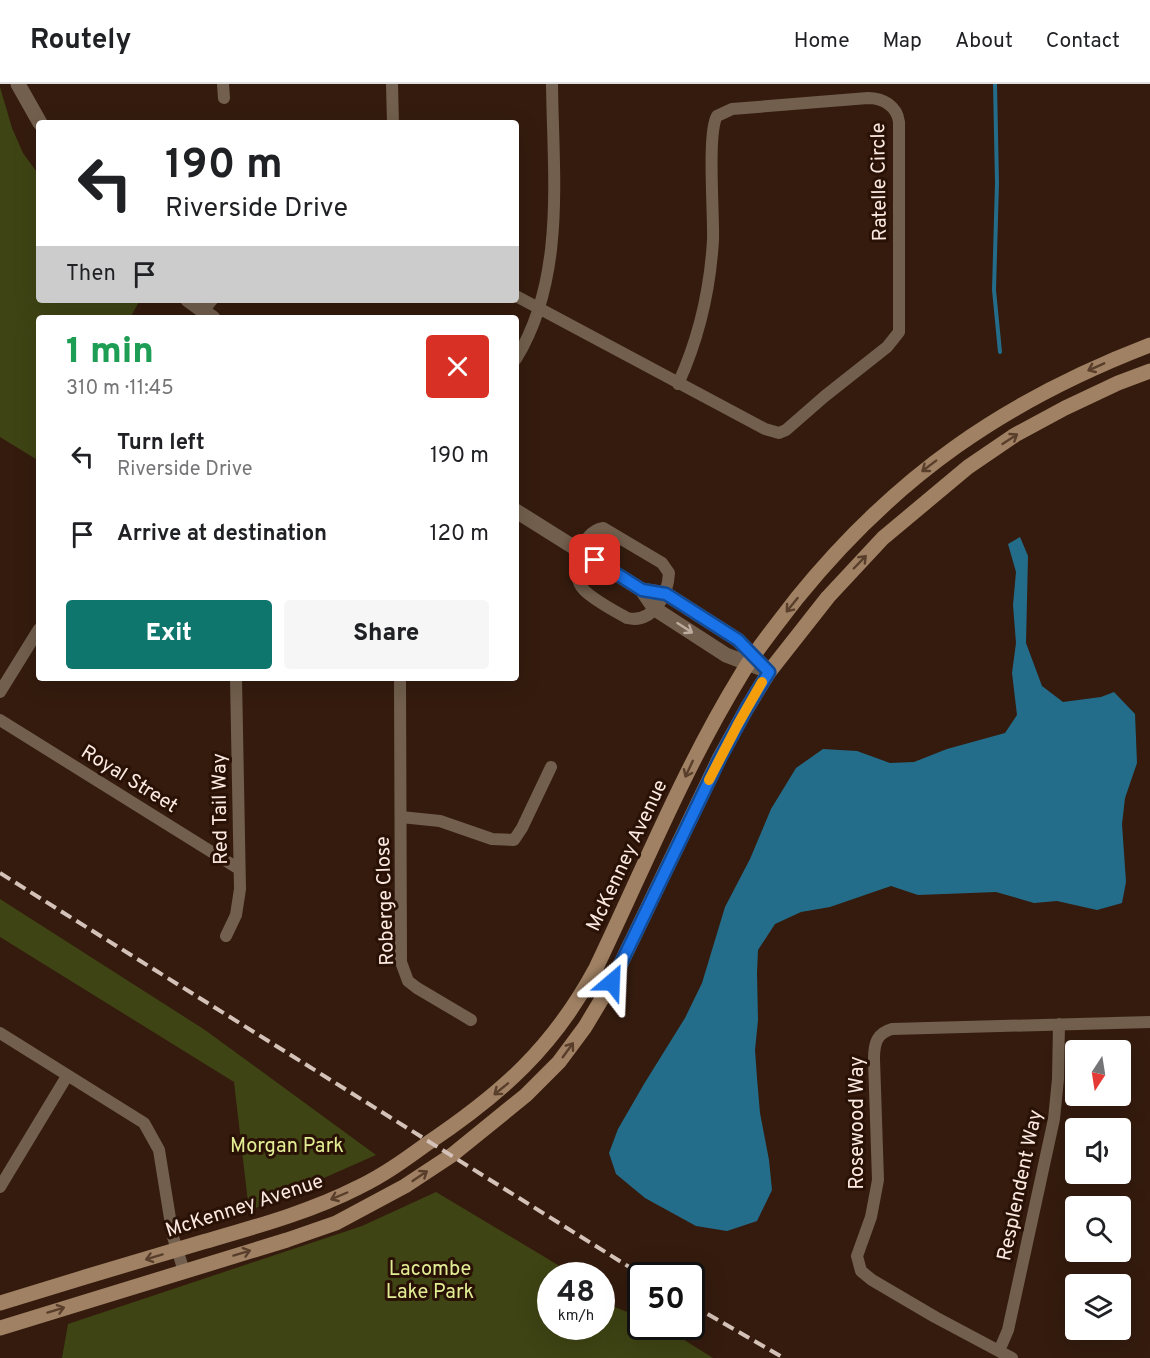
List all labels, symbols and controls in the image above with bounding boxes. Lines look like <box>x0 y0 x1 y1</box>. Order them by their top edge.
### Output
text: Routely <box>30 23 131 59</box>
text: Home <box>794 28 850 55</box>
text: Map <box>883 28 922 55</box>
text: About <box>955 28 1013 55</box>
text: Contact <box>1046 28 1120 55</box>
street label: Ratelle Circle <box>866 122 894 242</box>
text: 190 m <box>165 140 283 193</box>
icon: left <box>66 144 144 222</box>
text: Riverside Drive <box>165 192 348 226</box>
icon: arrive <box>128 258 161 291</box>
text: Then <box>66 261 116 288</box>
text: 1 min <box>66 330 154 376</box>
button: close <box>426 335 489 398</box>
one-way arrow <box>1087 362 1105 373</box>
text: 310 m · 11:45 <box>66 376 174 402</box>
text: Turn left <box>117 430 205 457</box>
one-way arrow <box>1001 432 1018 444</box>
icon: left <box>66 440 99 473</box>
text: 190 m <box>430 443 489 470</box>
text: Riverside Drive <box>117 457 253 483</box>
one-way arrow <box>921 460 937 472</box>
icon: arrive <box>66 518 99 551</box>
text: Arrive at destination <box>117 521 327 548</box>
text: 120 m <box>429 521 489 548</box>
pin <box>569 534 620 585</box>
icon: arrive <box>578 543 611 576</box>
one-way arrow <box>852 555 866 570</box>
one-way arrow <box>786 597 799 613</box>
button: Exit <box>66 600 272 669</box>
button: Share <box>284 600 489 669</box>
one-way arrow <box>676 623 693 635</box>
street label: Royal Street <box>76 740 182 820</box>
street label: Red Tail Way <box>207 753 235 865</box>
one-way arrow <box>682 760 694 778</box>
street label: McKenney Avenue <box>581 776 674 936</box>
street label: Roberge Close <box>371 836 401 966</box>
position arrow <box>580 950 644 1014</box>
north arrow <box>1065 1040 1131 1106</box>
map controls <box>1065 1040 1131 1340</box>
one-way arrow <box>562 1043 574 1059</box>
street label: Rosewood Way <box>845 1056 871 1190</box>
one-way arrow <box>493 1082 509 1095</box>
street label: Resplendent Way <box>992 1107 1050 1264</box>
button: sound <box>1065 1118 1131 1184</box>
park label: Morgan Park <box>230 1134 344 1160</box>
street label: McKenney Avenue <box>162 1169 327 1245</box>
one-way arrow <box>412 1170 428 1182</box>
one-way arrow <box>330 1191 349 1202</box>
button: search <box>1065 1196 1131 1262</box>
one-way arrow <box>232 1247 251 1258</box>
one-way arrow <box>145 1252 164 1263</box>
park label: Lacombe Lake Park <box>386 1257 474 1306</box>
speed limit sign: 50 <box>627 1262 705 1340</box>
button: layers <box>1065 1274 1131 1340</box>
text: 48 <box>557 1275 595 1312</box>
one-way arrow <box>46 1304 65 1315</box>
text: km/h <box>558 1307 594 1326</box>

